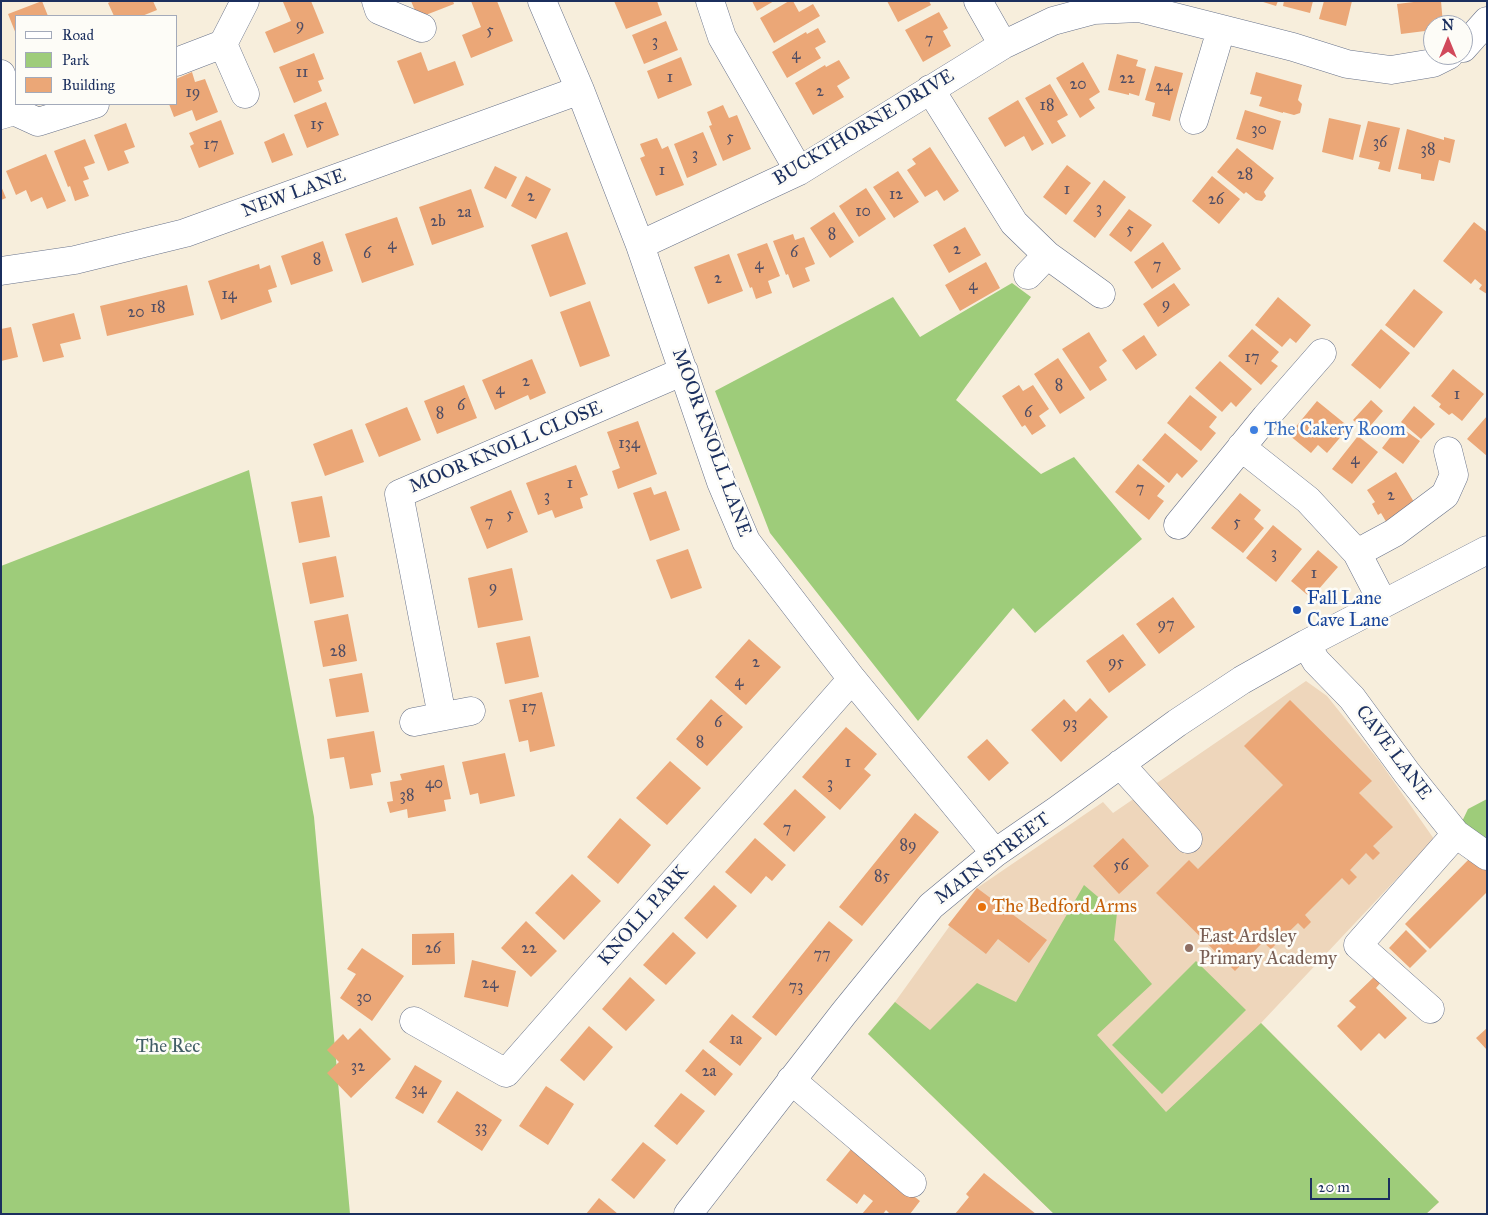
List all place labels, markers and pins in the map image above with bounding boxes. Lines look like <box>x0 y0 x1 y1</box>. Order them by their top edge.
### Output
place label: The Cakery Room <box>1264 419 1406 441</box>
marker: The Cakery Room <box>1248 424 1260 436</box>
place label: Fall Lane Cave Lane <box>1307 588 1389 632</box>
marker: Fall Lane Cave Lane <box>1291 604 1303 616</box>
place label: The Bedford Arms <box>992 896 1137 918</box>
marker: The Bedford Arms <box>976 901 988 913</box>
place label: East Ardsley Primary Academy <box>1199 926 1337 970</box>
marker: East Ardsley Primary Academy <box>1183 942 1195 954</box>

